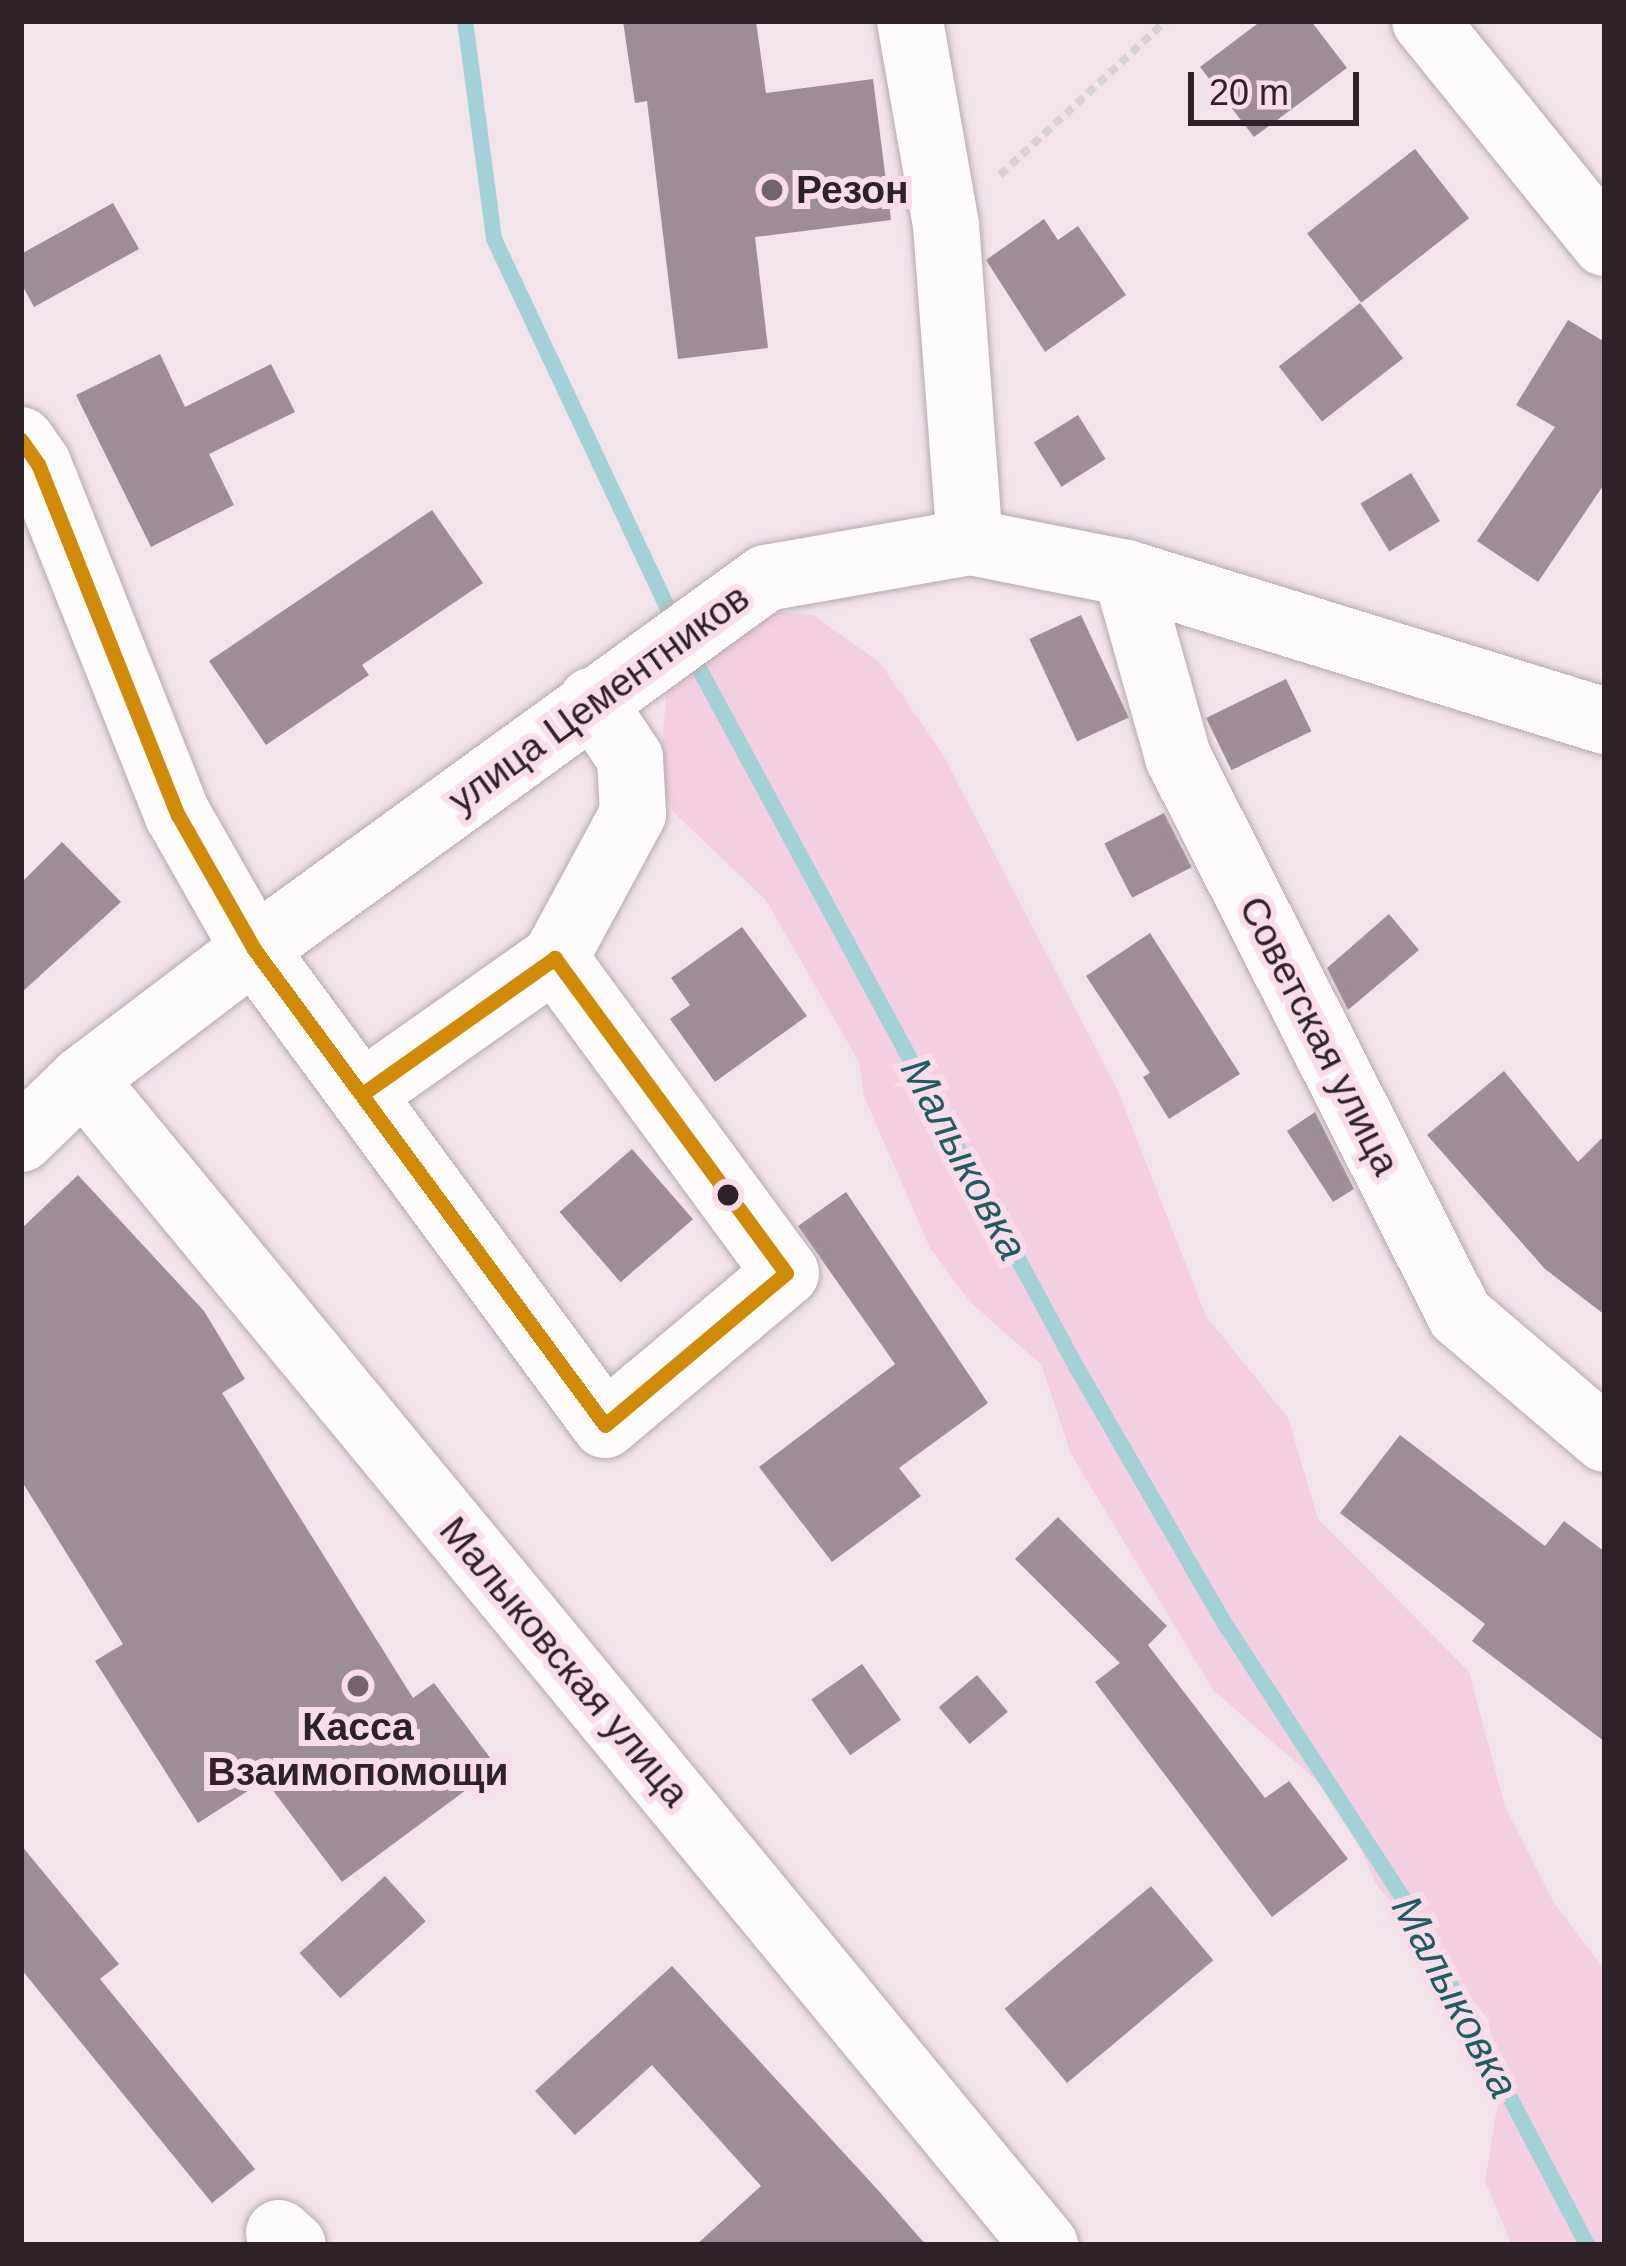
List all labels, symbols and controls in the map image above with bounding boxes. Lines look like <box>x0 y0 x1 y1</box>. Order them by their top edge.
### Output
scale bar <box>1194 48 1365 122</box>
text: 20 m <box>1209 72 1289 113</box>
place label: Резон <box>796 167 909 213</box>
marker: Резон <box>759 177 785 203</box>
street label: улица Цементников <box>440 574 758 824</box>
street label: Советская улица <box>1229 889 1409 1183</box>
water label: Малыковка <box>890 1049 1038 1269</box>
unlabelled marker <box>717 1184 739 1206</box>
street label: Малыковская улица <box>429 1508 699 1816</box>
marker: Касса Взаимопомощи <box>345 1673 371 1699</box>
place label: Касса Взаимопомощи <box>208 1705 508 1796</box>
water label: Малыковка <box>1381 1887 1529 2107</box>

